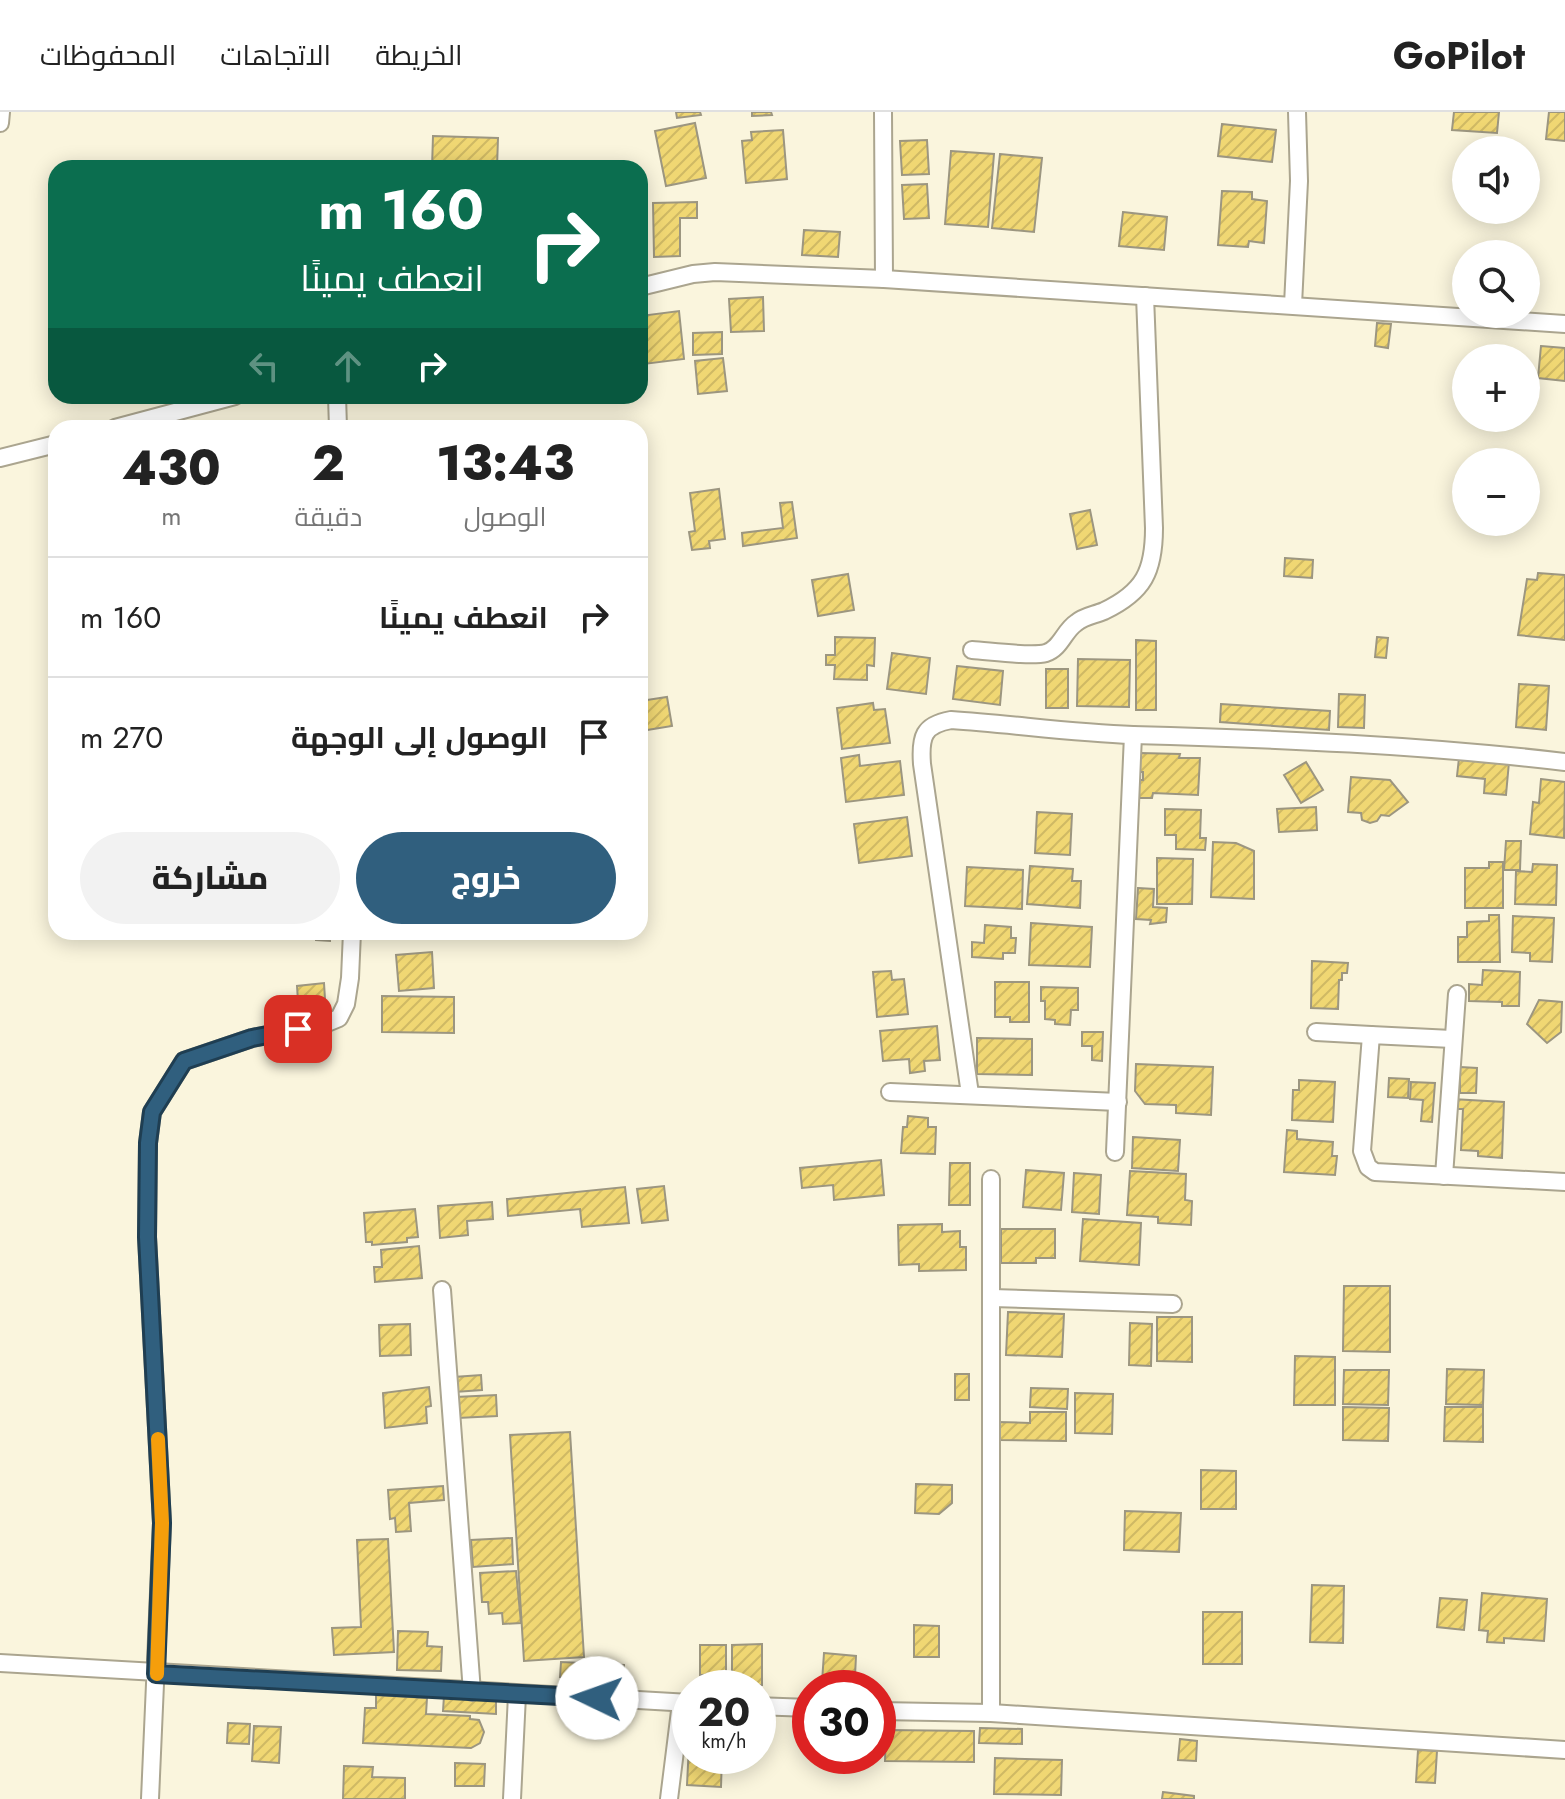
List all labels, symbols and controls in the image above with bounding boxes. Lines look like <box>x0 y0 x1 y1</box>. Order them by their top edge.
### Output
text: GoPilot <box>1393 28 1525 83</box>
text: المحفوظات <box>40 35 176 76</box>
text: الاتجاهات <box>220 35 331 76</box>
text: الخريطة <box>375 35 463 76</box>
map controls <box>1452 136 1540 536</box>
button: sound <box>1452 136 1540 224</box>
text: 160 m <box>318 169 484 250</box>
icon: right <box>512 192 616 296</box>
button: search <box>1452 240 1540 328</box>
text: انعطف يمينًا <box>300 252 484 304</box>
icon: left <box>242 344 286 388</box>
icon: ahead <box>326 344 370 388</box>
icon: right <box>410 344 454 388</box>
button: + <box>1452 344 1540 432</box>
text: 2 <box>312 429 345 498</box>
text: 13:43 <box>436 429 574 498</box>
text: 430 <box>122 434 221 503</box>
button: − <box>1452 448 1540 536</box>
text: m <box>161 497 181 535</box>
text: دقيقة <box>295 498 362 536</box>
text: الوصول <box>464 498 547 536</box>
icon: right <box>572 595 616 639</box>
text: 160 m <box>80 596 161 639</box>
text: انعطف يمينًا <box>379 596 548 639</box>
icon: arrive <box>572 715 616 759</box>
text: 270 m <box>80 716 163 759</box>
text: الوصول إلى الوجهة <box>291 716 548 759</box>
button: مشاركة <box>80 832 340 924</box>
button: خروج <box>356 832 616 924</box>
pin <box>264 995 332 1063</box>
icon: arrive <box>276 1007 320 1051</box>
position arrow <box>555 1656 639 1740</box>
speed limit sign: 30 <box>792 1670 896 1774</box>
text: 20 <box>698 1683 750 1741</box>
text: km/h <box>701 1727 747 1756</box>

